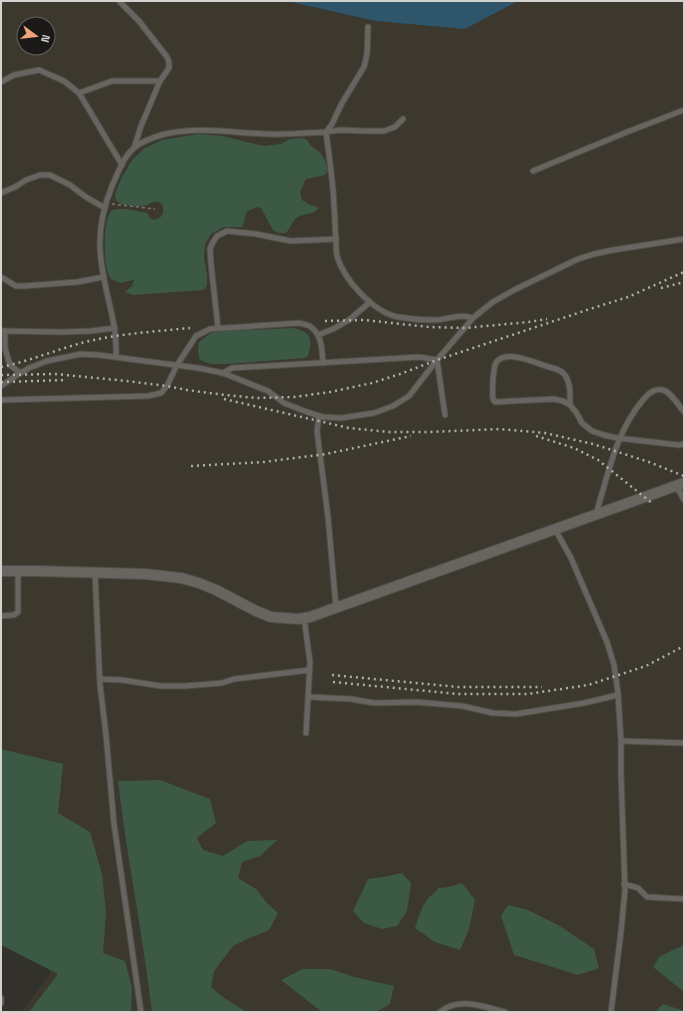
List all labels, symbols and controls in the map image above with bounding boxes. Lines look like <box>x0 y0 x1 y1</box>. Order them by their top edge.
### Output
north arrow <box>16 16 56 56</box>
text: N <box>38 33 53 44</box>

